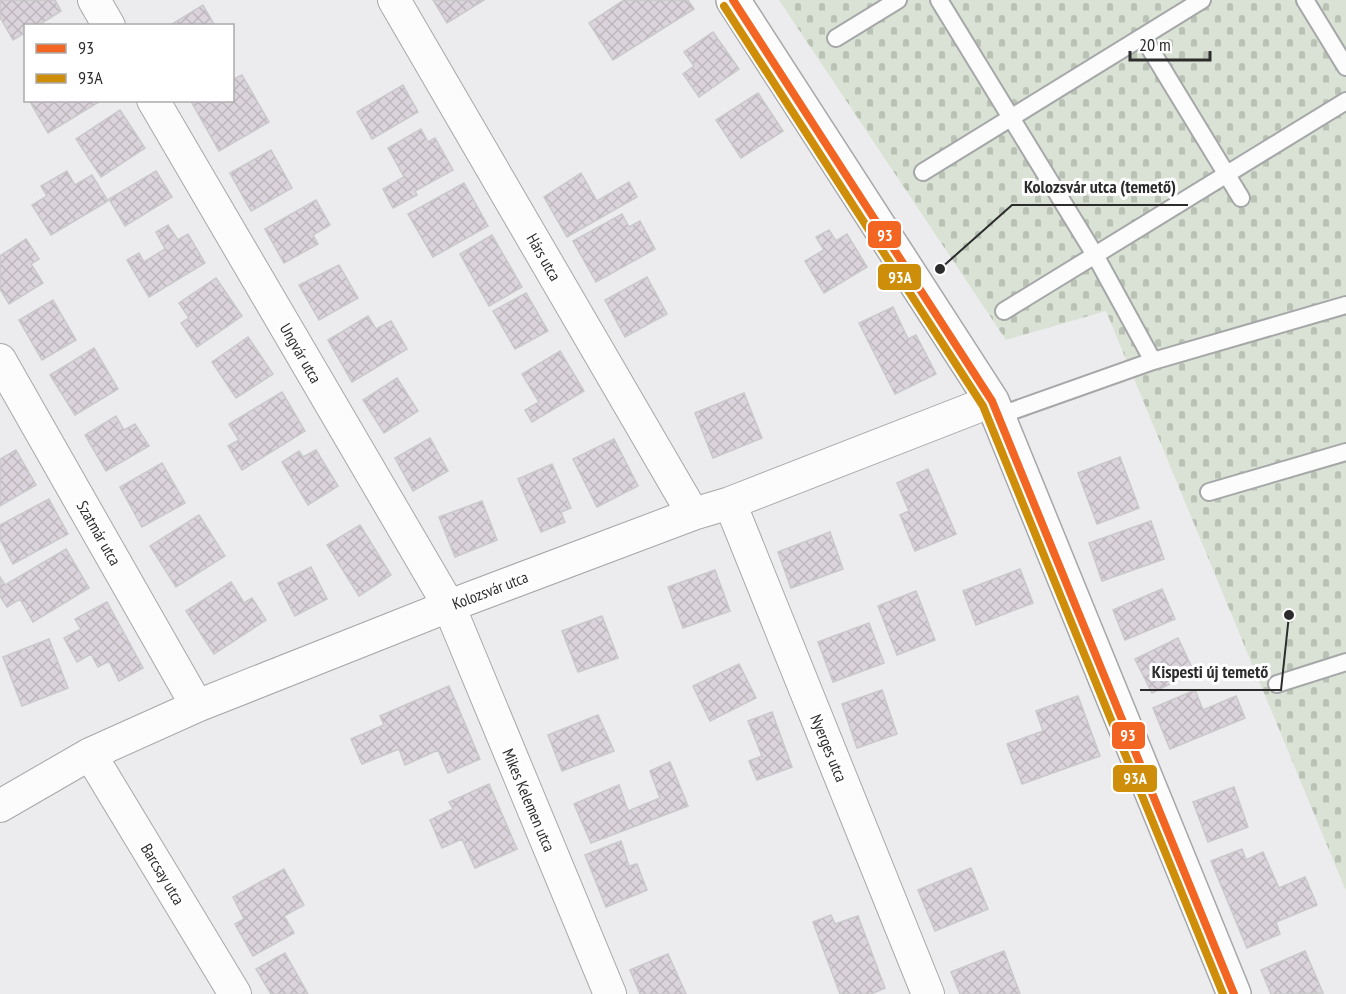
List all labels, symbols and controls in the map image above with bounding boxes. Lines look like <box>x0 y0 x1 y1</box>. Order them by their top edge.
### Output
legend <box>24 24 234 102</box>
scale bar <box>1130 24 1210 62</box>
text: 20 m <box>1139 33 1171 56</box>
text: 93 <box>78 36 94 59</box>
text: 93A <box>78 66 103 89</box>
callout: Kolozsvár utca (temető) <box>1012 169 1188 205</box>
text: Kolozsvár utca (temető) <box>1024 175 1176 198</box>
line badge: 93 <box>867 220 902 249</box>
text: 93 <box>877 225 893 245</box>
street label: Hárs utca <box>522 230 566 284</box>
line badge: 93A <box>877 263 922 291</box>
text: 93A <box>888 267 913 287</box>
street label: Ungvár utca <box>276 319 326 387</box>
street label: Szatmár utca <box>73 497 125 569</box>
street label: Kolozsvár utca <box>449 566 531 614</box>
callout: Kispesti új temető <box>1140 654 1281 690</box>
text: Kispesti új temető <box>1152 660 1268 683</box>
street label: Nyerges utca <box>806 711 852 785</box>
line badge: 93 <box>1111 721 1146 750</box>
text: 93 <box>1120 725 1136 745</box>
street label: Mikes Kelemen utca <box>498 745 560 855</box>
line badge: 93A <box>1112 764 1158 793</box>
text: 93A <box>1123 768 1148 788</box>
street label: Barcsay utca <box>137 840 189 908</box>

